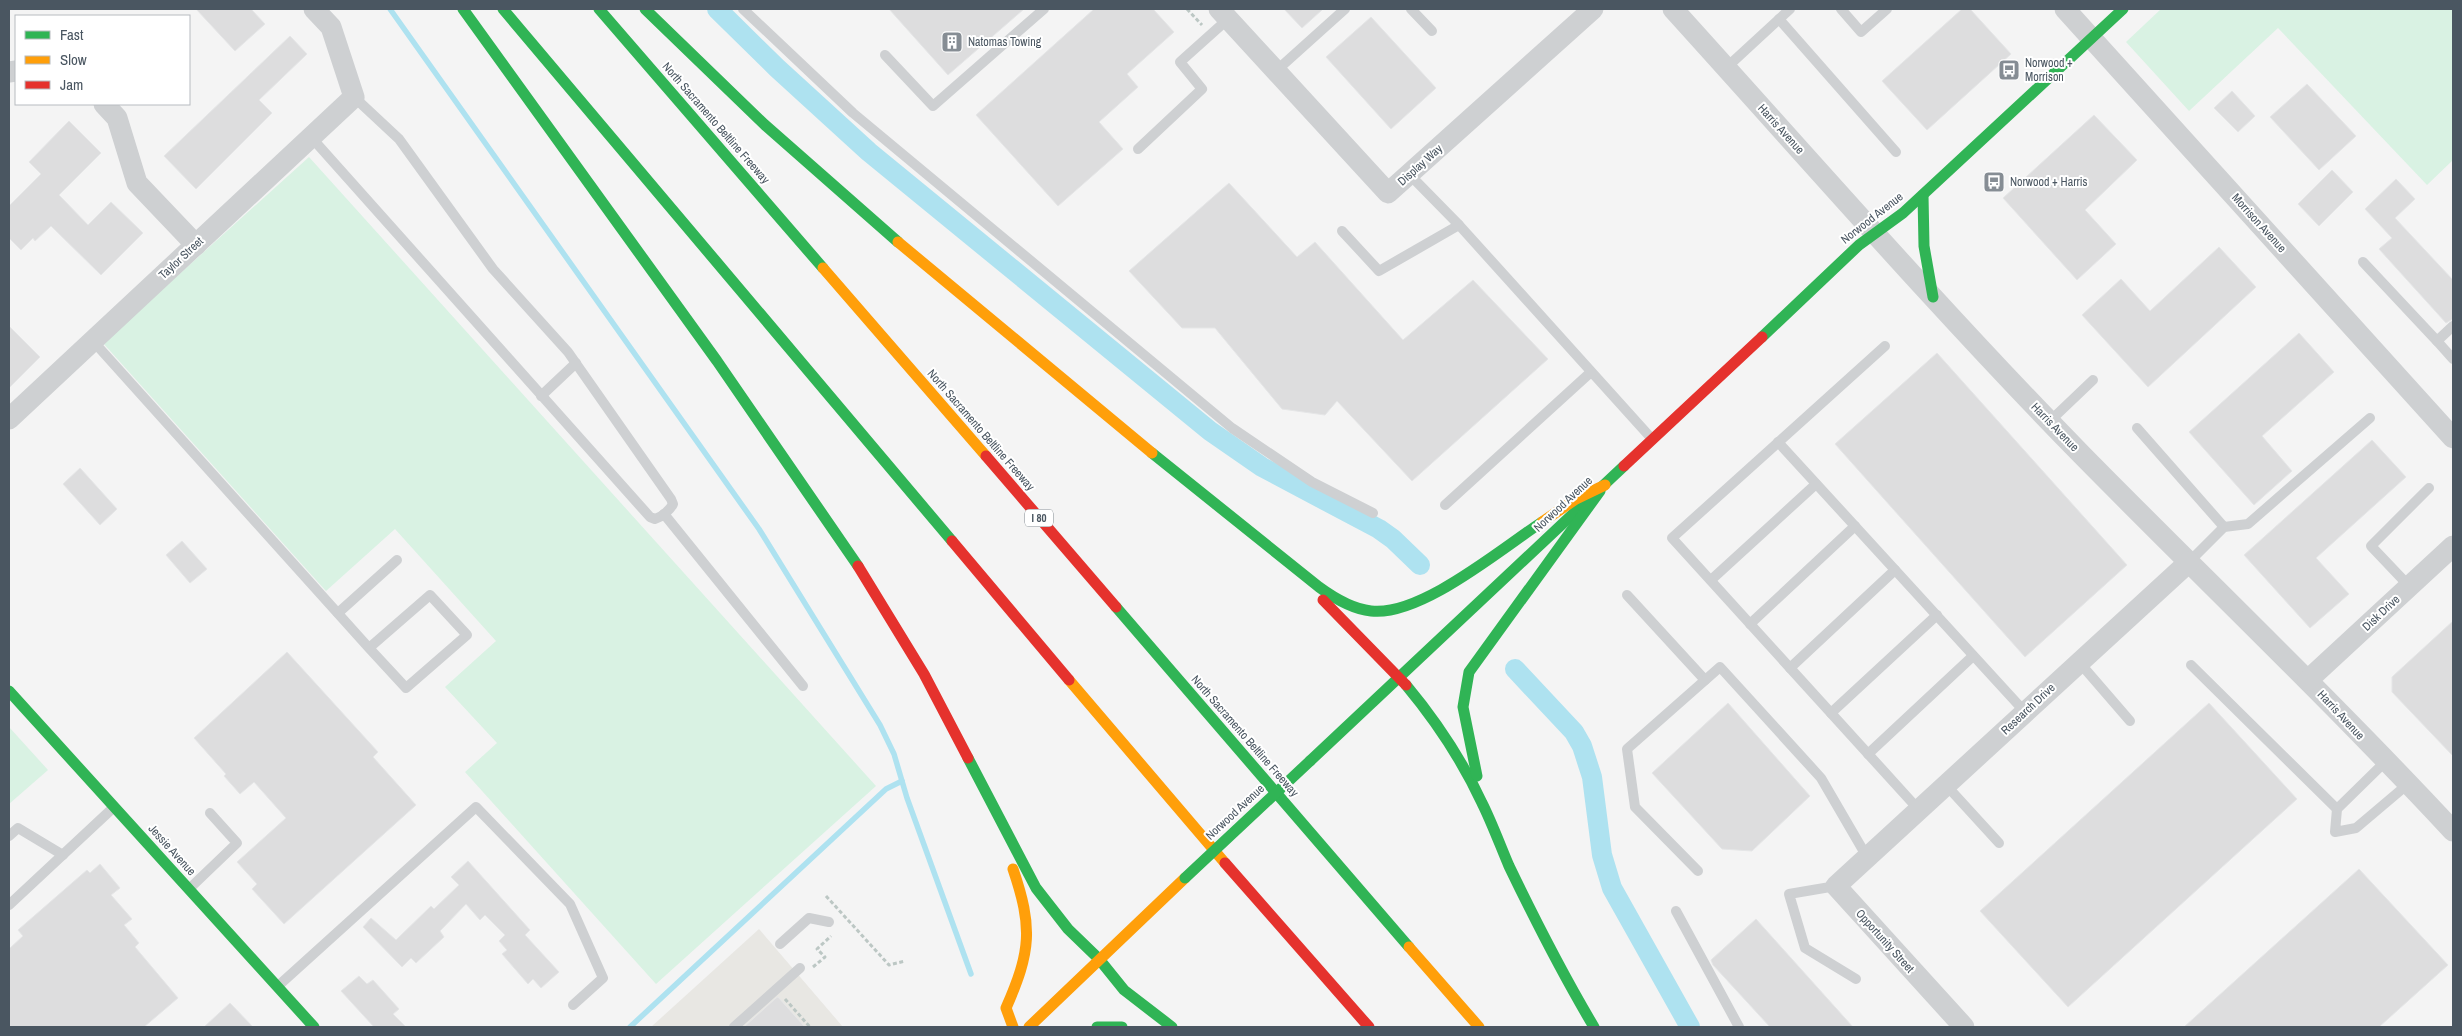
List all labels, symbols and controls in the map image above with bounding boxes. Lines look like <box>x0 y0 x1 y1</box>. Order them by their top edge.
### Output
legend <box>15 15 190 105</box>
text: Fast <box>60 24 84 45</box>
building icon: Natomas Towing <box>940 30 964 54</box>
place label: Natomas Towing <box>968 34 1042 50</box>
text: Slow <box>60 49 87 70</box>
place label: Norwood + Morrison <box>2025 55 2073 85</box>
bus stop icon: Norwood + Morrison <box>1997 58 2021 82</box>
street label: North Sacramento Beltline Freeway <box>659 59 773 187</box>
text: Jam <box>60 74 83 95</box>
street label: Harris Avenue <box>1754 101 1808 157</box>
street label: Display Way <box>1394 141 1446 189</box>
bus stop icon: Norwood + Harris <box>1982 170 2006 194</box>
place label: Norwood + Harris <box>2010 174 2087 190</box>
street label: Norwood Avenue <box>1838 189 1906 247</box>
street label: Morrison Avenue <box>2228 190 2290 256</box>
street label: Taylor Street <box>155 233 207 283</box>
street label: North Sacramento Beltline Freeway <box>924 366 1038 494</box>
street label: Harris Avenue <box>2028 399 2082 455</box>
street label: Norwood Avenue <box>1530 473 1596 535</box>
road number: I 80 <box>1025 509 1053 526</box>
street label: Disk Drive <box>2359 591 2403 635</box>
street label: North Sacramento Beltline Freeway <box>1188 672 1302 800</box>
street label: Research Drive <box>1998 680 2058 738</box>
street label: Harris Avenue <box>2314 687 2368 743</box>
street label: Norwood Avenue <box>1202 781 1268 843</box>
street label: Jessie Avenue <box>145 821 199 879</box>
street label: Opportunity Street <box>1852 906 1918 976</box>

